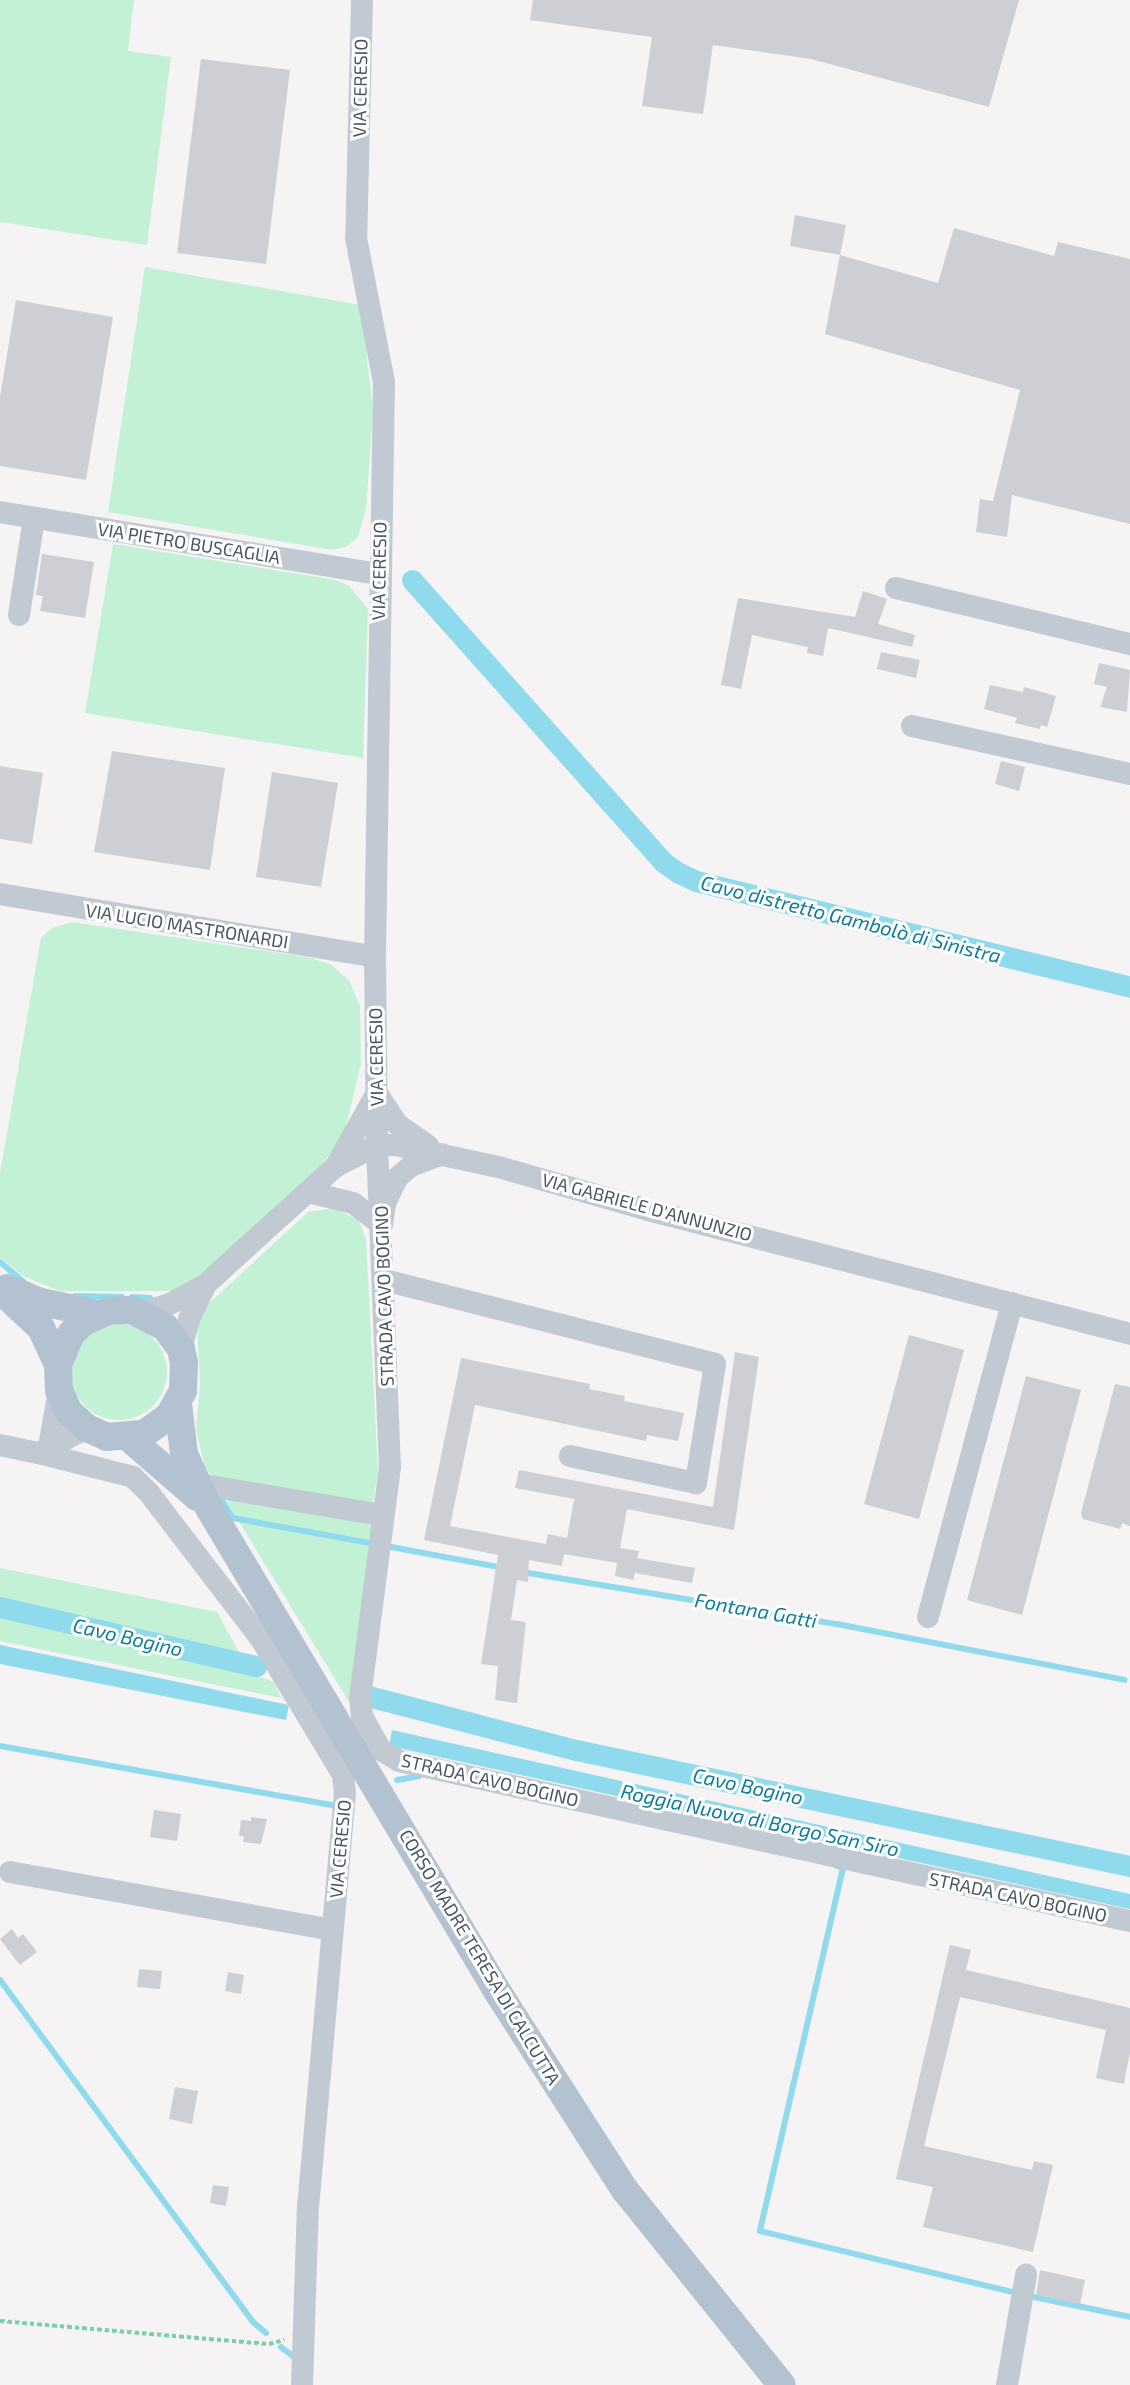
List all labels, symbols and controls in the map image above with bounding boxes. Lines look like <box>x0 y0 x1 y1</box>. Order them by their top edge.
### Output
street label: VIA CERESIO <box>348 38 372 138</box>
street label: VIA PIETRO BUSCAGLIA <box>96 518 282 568</box>
street label: VIA CERESIO <box>367 521 391 621</box>
water label: Cavo distretto Gambolò di Sinistra <box>698 870 1004 968</box>
street label: VIA LUCIO MASTRONARDI <box>84 899 290 953</box>
street label: VIA CERESIO <box>364 1007 388 1107</box>
street label: VIA GABRIELE D'ANNUNZIO <box>539 1168 755 1246</box>
street label: STRADA CAVO BOGINO <box>370 1205 398 1387</box>
water label: Fontana Gatti <box>693 1587 819 1633</box>
water label: Cavo Bogino <box>71 1613 185 1661</box>
street label: STRADA CAVO BOGINO <box>399 1749 581 1811</box>
water label: Cavo Bogino <box>691 1763 805 1809</box>
water label: Roggia Nuova di Borgo San Siro <box>619 1779 901 1861</box>
street label: VIA CERESIO <box>325 1799 355 1899</box>
street label: CORSO MADRE TERESA DI CALCUTTA <box>395 1825 565 2089</box>
street label: STRADA CAVO BOGINO <box>927 1868 1109 1926</box>

